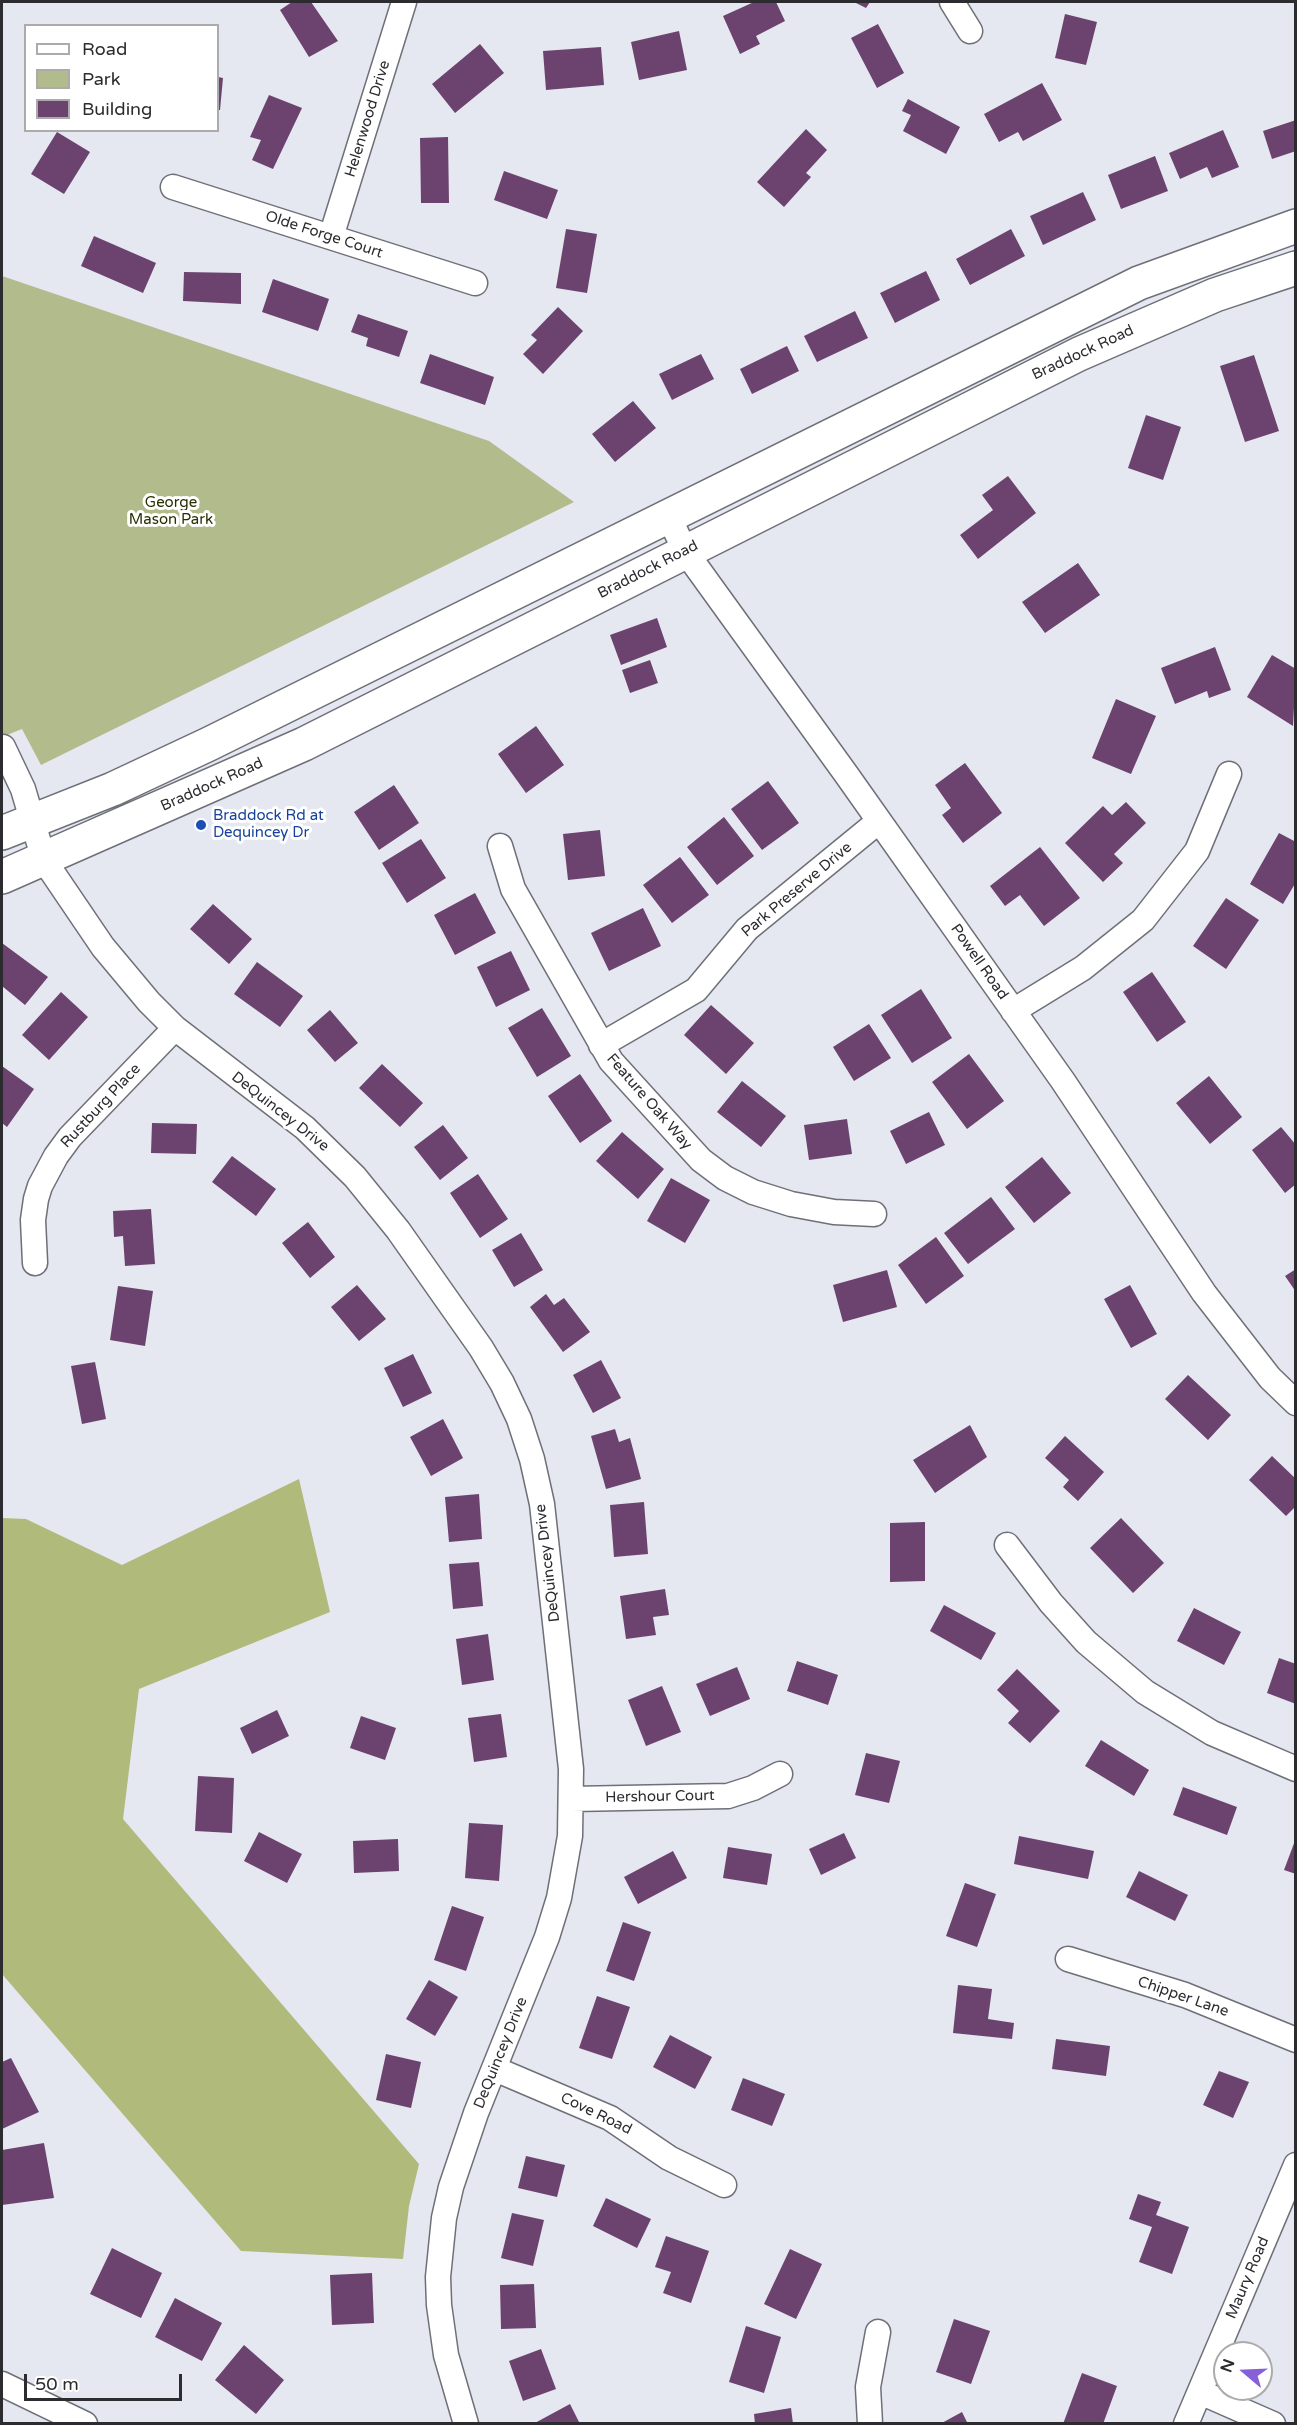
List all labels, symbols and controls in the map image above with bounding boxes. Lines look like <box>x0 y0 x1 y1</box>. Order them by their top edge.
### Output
legend <box>24 24 219 132</box>
text: Road <box>82 38 127 60</box>
street label: Helenwood Drive <box>342 58 394 180</box>
text: Park <box>82 68 120 90</box>
text: Building <box>82 98 152 120</box>
street label: Olde Forge Court <box>263 208 385 262</box>
street label: Braddock Road <box>1029 322 1137 384</box>
park label: George Mason Park <box>129 494 213 529</box>
street label: Braddock Road <box>595 537 701 603</box>
street label: Braddock Road <box>158 754 266 816</box>
place label: Braddock Rd at Dequincey Dr <box>213 807 324 842</box>
marker: Braddock Rd at Dequincey Dr <box>194 818 208 832</box>
street label: Park Preserve Drive <box>738 839 856 941</box>
street label: Powell Road <box>946 921 1012 1003</box>
street label: Feature Oak Way <box>602 1050 696 1154</box>
street label: Rustburg Place <box>57 1060 145 1152</box>
street label: DeQuincey Drive <box>228 1068 332 1156</box>
street label: DeQuincey Drive <box>532 1503 564 1623</box>
street label: Hershour Court <box>605 1787 715 1807</box>
street label: Chipper Lane <box>1135 1973 1231 2021</box>
street label: DeQuincey Drive <box>470 1995 532 2111</box>
street label: Cove Road <box>557 2089 635 2139</box>
street label: Maury Road <box>1223 2234 1273 2322</box>
north arrow <box>1213 2341 1273 2401</box>
text: N <box>1216 2356 1239 2375</box>
scale bar <box>27 2362 184 2400</box>
text: 50 m <box>35 2373 79 2395</box>

